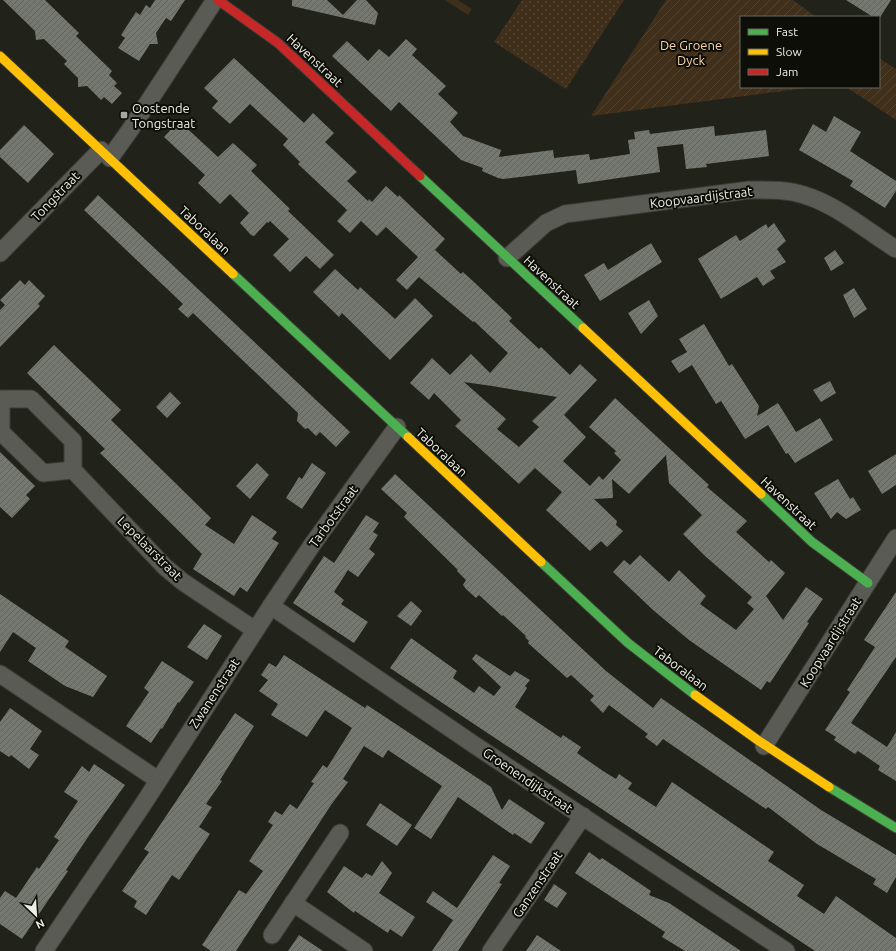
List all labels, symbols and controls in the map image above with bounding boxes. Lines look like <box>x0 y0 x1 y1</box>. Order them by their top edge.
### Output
legend <box>740 16 880 88</box>
text: Fast <box>776 25 798 38</box>
street label: Havenstraat <box>284 31 346 89</box>
park label: De Groene Dyck <box>660 38 722 67</box>
text: Slow <box>776 45 802 58</box>
text: Jam <box>776 65 798 78</box>
place label: Oostende Tongstraat <box>132 101 195 130</box>
marker: Oostende Tongstraat <box>119 110 129 120</box>
street label: Tongstraat <box>28 168 82 224</box>
street label: Koopvaardijstraat <box>649 184 753 210</box>
street label: Taboralaan <box>177 203 233 257</box>
street label: Havenstraat <box>521 253 583 311</box>
street label: Taboralaan <box>414 425 470 479</box>
street label: Havenstraat <box>758 474 820 532</box>
street label: Tarbotstraat <box>306 482 360 550</box>
street label: Lepelaarstraat <box>115 513 185 583</box>
street label: Koopvaardijstraat <box>797 595 863 689</box>
street label: Taboralaan <box>651 643 711 693</box>
street label: Zwanenstraat <box>186 656 242 730</box>
street label: Groenendijkstraat <box>481 745 575 815</box>
street label: Ganzenstraat <box>510 848 564 920</box>
north arrow <box>16 895 56 935</box>
text: N <box>34 917 46 931</box>

